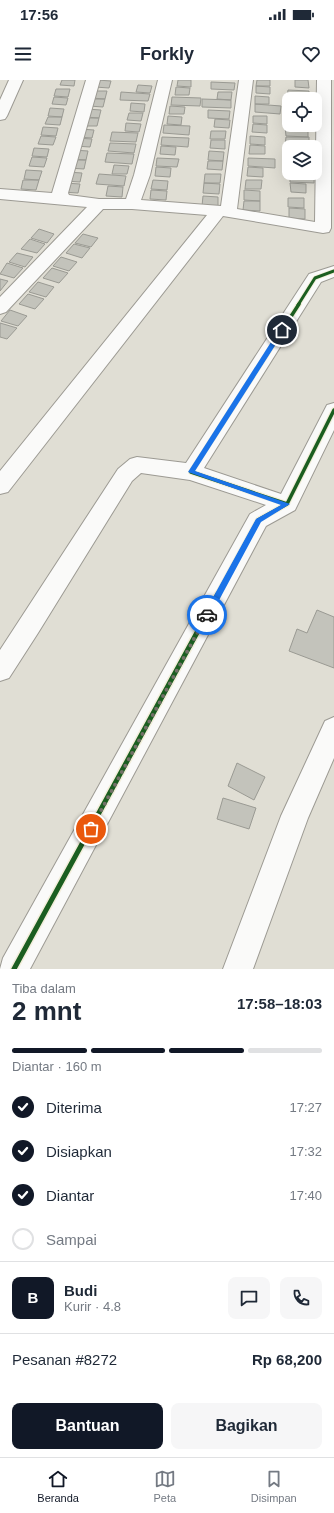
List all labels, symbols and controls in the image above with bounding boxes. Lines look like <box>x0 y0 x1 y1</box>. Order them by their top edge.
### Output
text: 17:56 <box>20 6 58 23</box>
icon: menu <box>12 43 34 65</box>
icon: heart <box>300 43 322 65</box>
text: Forkly <box>140 44 194 64</box>
map controls <box>282 92 322 180</box>
button: locate <box>282 92 322 132</box>
button: layers <box>282 140 322 180</box>
pin <box>265 313 299 347</box>
icon: home <box>271 319 293 341</box>
courier <box>187 595 227 635</box>
icon: car <box>196 604 218 626</box>
pin <box>74 812 108 846</box>
icon: bag <box>80 818 102 840</box>
text: Tiba dalam <box>12 981 76 996</box>
text: 17:58–18:03 <box>237 995 322 1012</box>
text: 2 mnt <box>12 996 81 1026</box>
text: Diantar · 160 m <box>12 1059 102 1074</box>
icon: check <box>12 1096 34 1118</box>
text: Diterima <box>46 1099 102 1116</box>
text: 17:27 <box>289 1100 322 1115</box>
icon: check <box>12 1140 34 1162</box>
text: Disiapkan <box>46 1143 112 1160</box>
text: 17:32 <box>289 1144 322 1159</box>
icon: check <box>12 1184 34 1206</box>
text: Diantar <box>46 1187 94 1204</box>
text: 17:40 <box>289 1188 322 1203</box>
text: Sampai <box>46 1231 97 1248</box>
button: chat <box>228 1277 270 1319</box>
button: phone <box>280 1277 322 1319</box>
text: Budi <box>64 1282 97 1299</box>
text: B <box>28 1289 38 1306</box>
text: Kurir · 4.8 <box>64 1299 121 1314</box>
text: Pesanan #8272 <box>12 1351 117 1368</box>
text: Rp 68,200 <box>252 1351 322 1368</box>
button: Bantuan <box>12 1403 163 1449</box>
button: Bagikan <box>171 1403 322 1449</box>
tab: Beranda <box>37 1468 79 1504</box>
tab: Peta <box>154 1468 176 1504</box>
tab: Disimpan <box>251 1468 297 1504</box>

